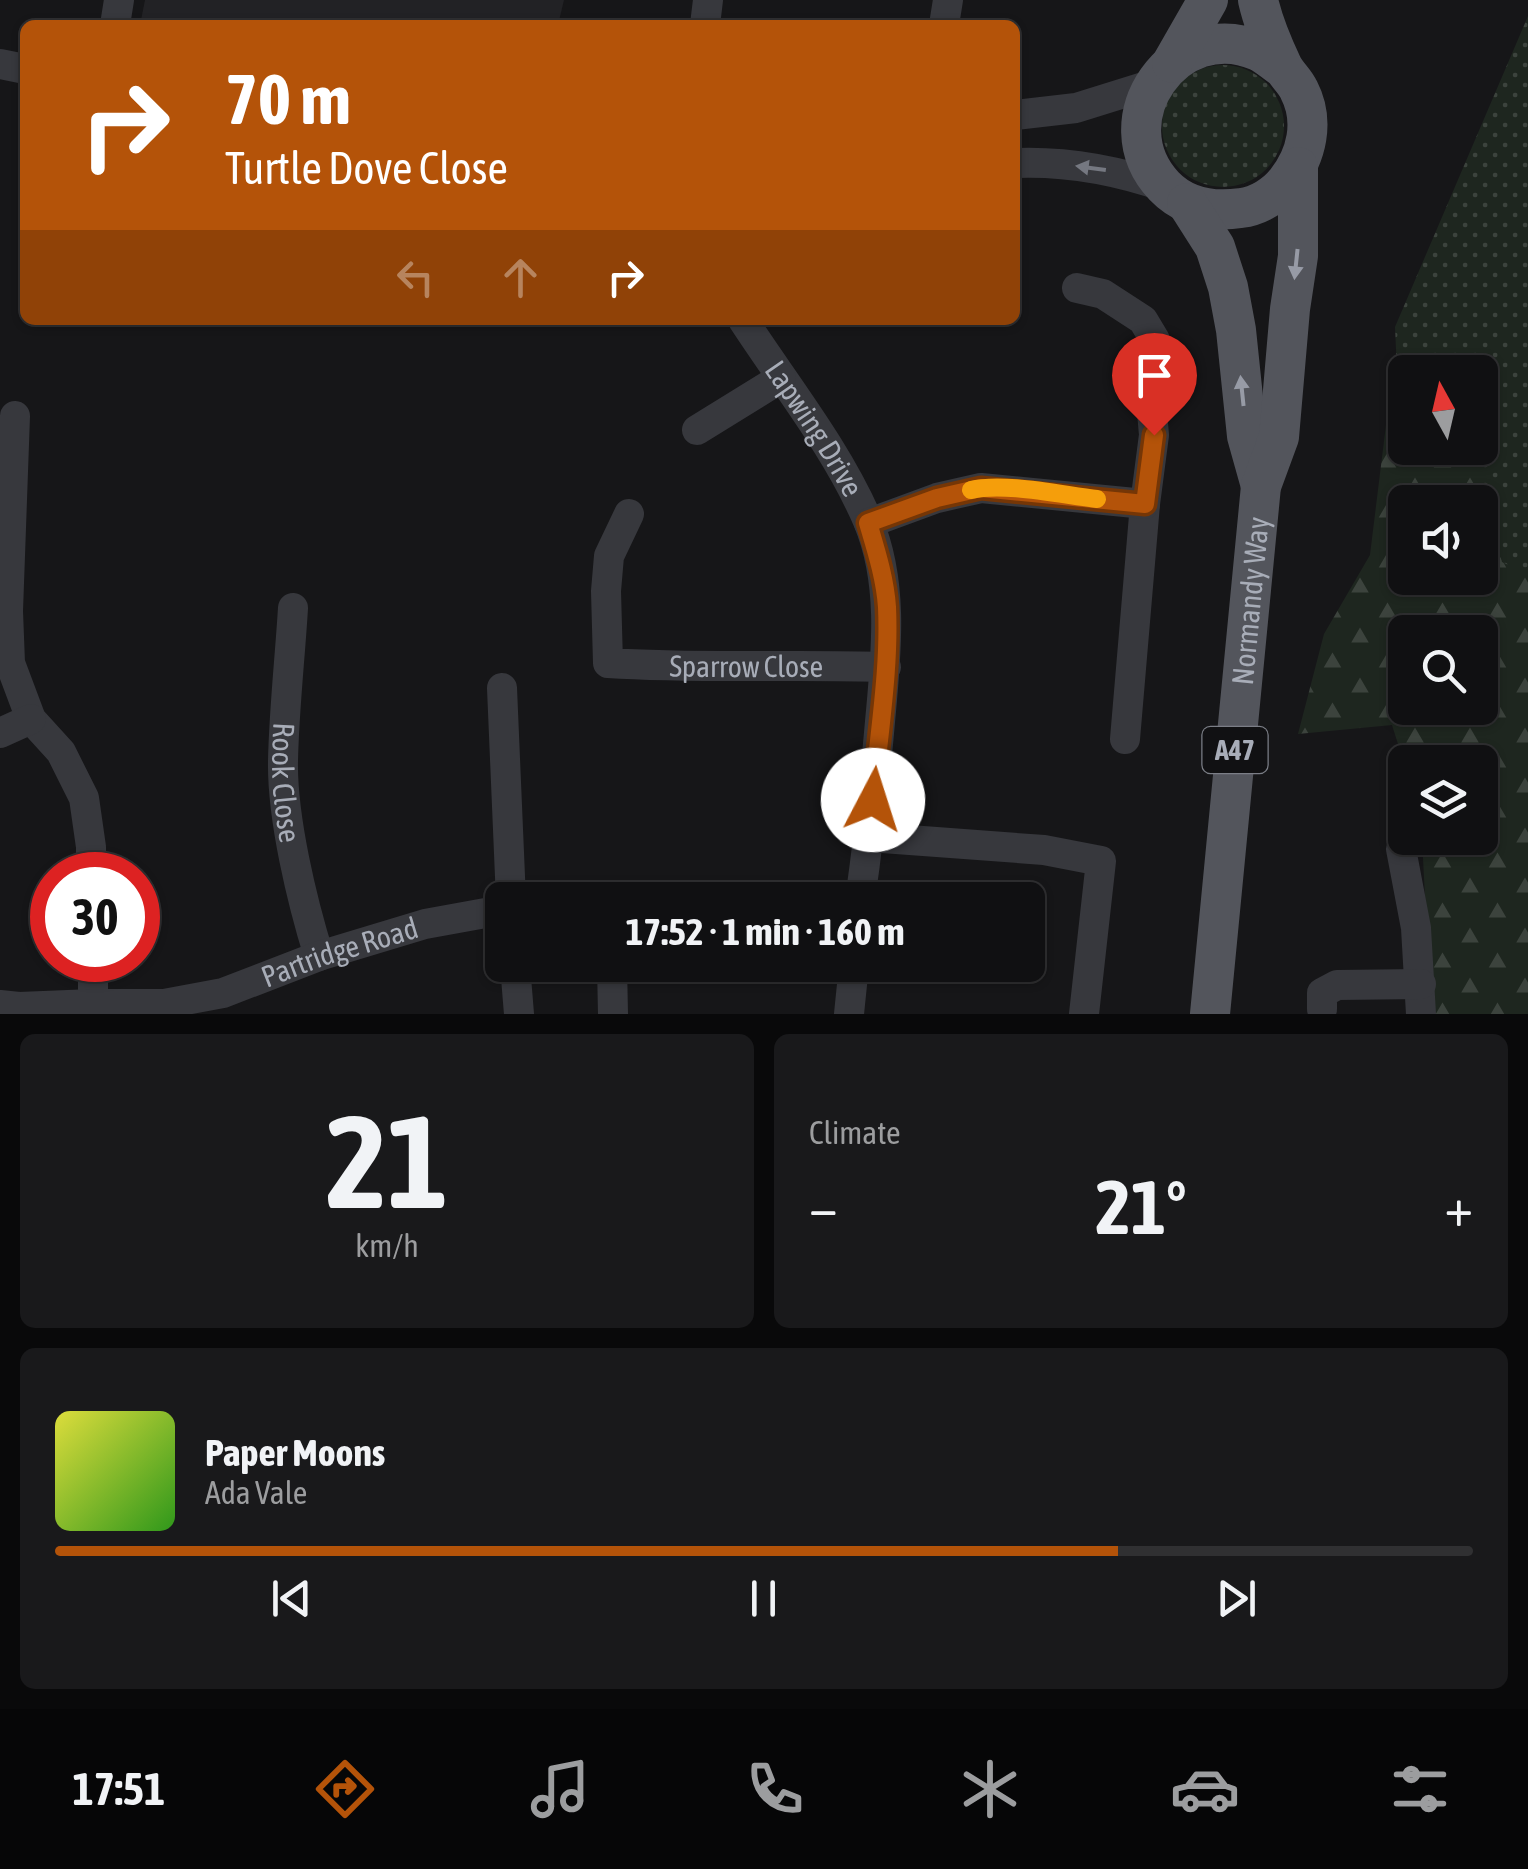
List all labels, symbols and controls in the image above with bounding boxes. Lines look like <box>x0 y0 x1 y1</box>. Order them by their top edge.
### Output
text: 70 m <box>225 59 351 139</box>
icon: right <box>60 60 190 190</box>
text: Turtle Dove Close <box>225 142 508 194</box>
one-way arrow <box>1075 159 1106 175</box>
one-way arrow <box>1288 249 1304 281</box>
icon: left <box>388 250 443 305</box>
icon: ahead <box>493 250 548 305</box>
icon: right <box>598 250 653 305</box>
pin <box>1112 333 1197 436</box>
icon: arrive <box>1127 348 1182 403</box>
street label: Lapwing Drive <box>759 354 870 502</box>
north arrow <box>1388 355 1498 465</box>
map controls <box>1388 355 1498 855</box>
one-way arrow <box>1234 374 1250 406</box>
button: sound <box>1388 485 1498 595</box>
street label: Normandy Way <box>1225 515 1275 687</box>
button: search <box>1388 615 1498 725</box>
street label: Sparrow Close <box>669 649 823 683</box>
street label: Rook Close <box>266 722 308 845</box>
road number: A47 <box>1202 727 1268 773</box>
button: layers <box>1388 745 1498 855</box>
position arrow <box>821 748 925 852</box>
speed limit sign: 30 <box>30 852 160 982</box>
street label: Partridge Road <box>257 910 422 994</box>
text: 17:52 · 1 min · 160 m <box>625 910 905 953</box>
text: 21 <box>326 1087 448 1236</box>
text: Climate <box>809 1114 901 1151</box>
text: 21° <box>1095 1164 1187 1250</box>
text: − <box>809 1175 838 1238</box>
text: + <box>1444 1175 1473 1238</box>
text: km/h <box>355 1227 419 1264</box>
text: Paper Moons <box>205 1431 385 1474</box>
text: Ada Vale <box>205 1474 307 1511</box>
icon: previous <box>264 1571 319 1626</box>
icon: pause <box>736 1571 791 1626</box>
icon: next <box>1209 1571 1264 1626</box>
icon: directions <box>310 1754 380 1824</box>
icon: music <box>525 1754 595 1824</box>
icon: phone <box>740 1754 810 1824</box>
icon: climate <box>955 1754 1025 1824</box>
icon: car <box>1170 1754 1240 1824</box>
icon: filters <box>1385 1754 1455 1824</box>
text: 17:51 <box>73 1763 165 1815</box>

